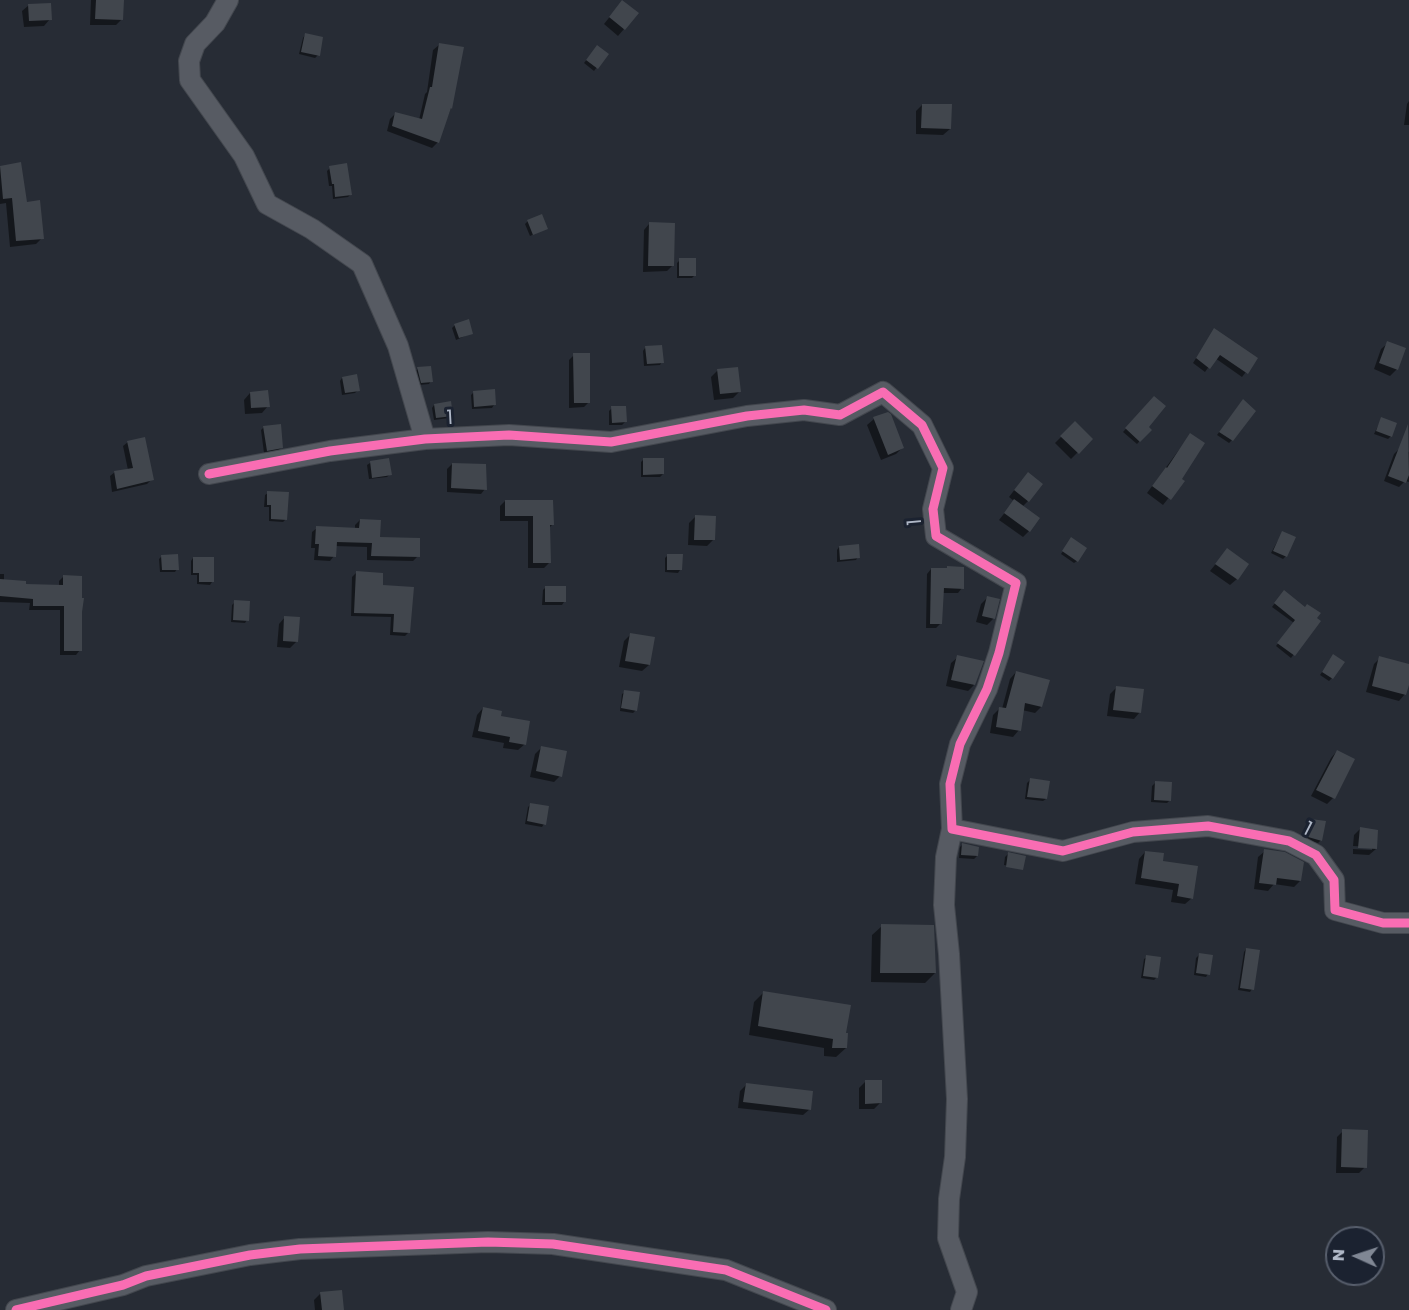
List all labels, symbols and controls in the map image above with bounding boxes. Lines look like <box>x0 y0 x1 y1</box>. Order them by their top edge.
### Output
street label: 1 <box>446 407 454 431</box>
street label: 1 <box>904 518 928 526</box>
street label: 1 <box>1299 818 1315 842</box>
north arrow <box>1325 1226 1385 1286</box>
text: N <box>1327 1249 1350 1262</box>

